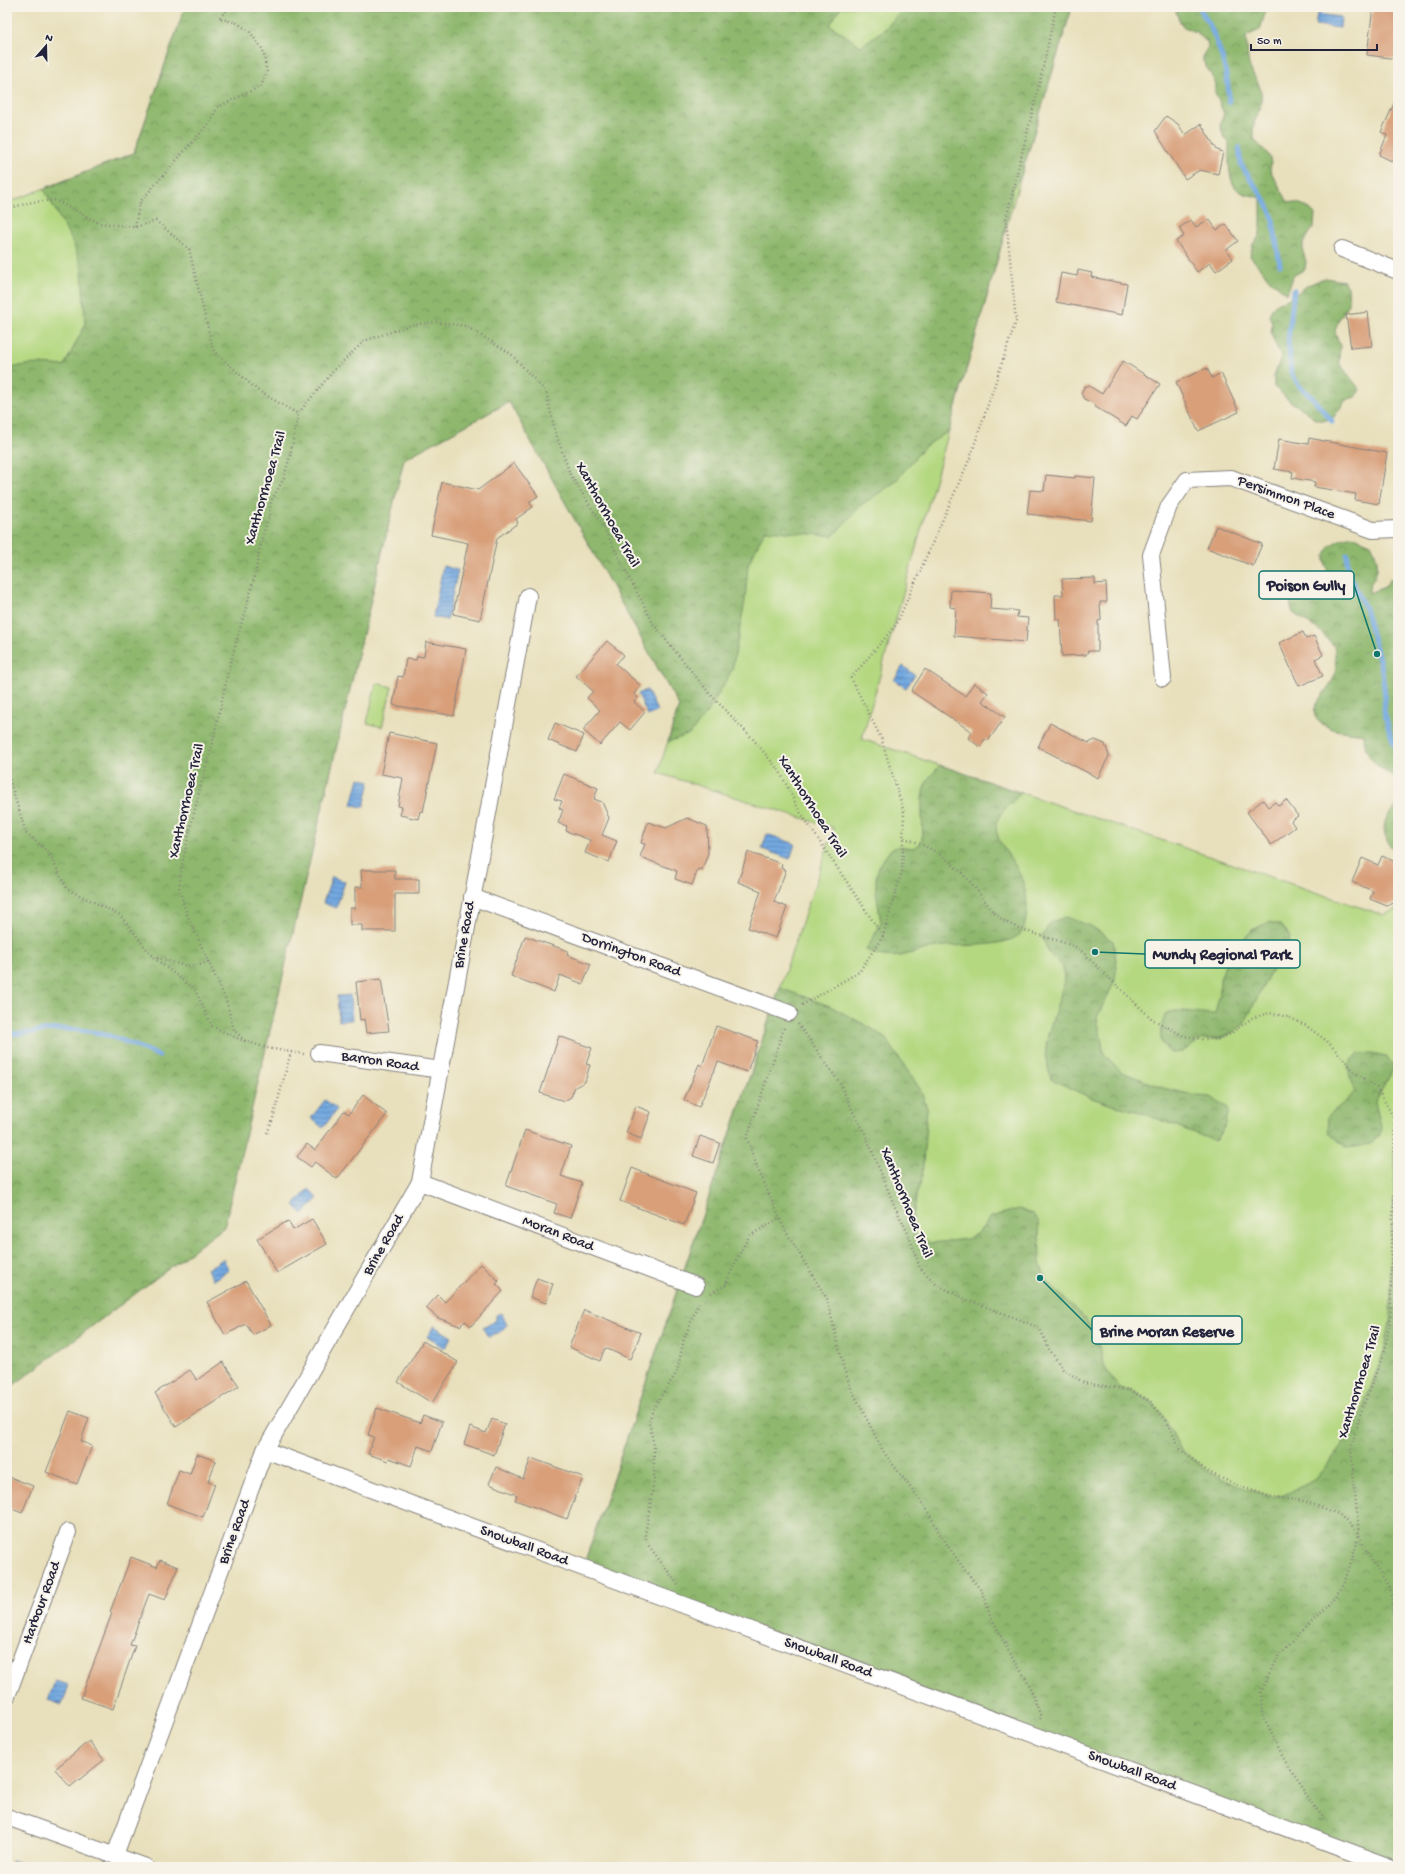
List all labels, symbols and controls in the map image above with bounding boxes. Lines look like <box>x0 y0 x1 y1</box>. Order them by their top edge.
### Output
north arrow <box>26 26 66 66</box>
scale bar <box>1251 26 1377 52</box>
text: N <box>43 32 54 45</box>
text: 50 m <box>1257 35 1282 49</box>
street label: Xanthorrhoea Trail <box>241 429 291 548</box>
street label: Xanthorrhoea Trail <box>570 458 643 571</box>
street label: Persimmon Place <box>1234 472 1338 524</box>
callout: Poison Gully <box>1259 571 1354 599</box>
text: Poison Gully <box>1266 578 1345 597</box>
street label: Xanthorrhoea Trail <box>165 742 209 861</box>
street label: Xanthorrhoea Trail <box>773 752 851 862</box>
street label: Brine Road <box>450 899 480 971</box>
street label: Dorrington Road <box>578 928 684 982</box>
callout: Mundy Regional Park <box>1145 940 1300 968</box>
text: Mundy Regional Park <box>1152 947 1293 966</box>
street label: Barron Road <box>339 1048 421 1076</box>
street label: Xanthorrhoea Trail <box>875 1144 936 1261</box>
street label: Brine Road <box>359 1210 409 1280</box>
street label: Moran Road <box>520 1212 597 1256</box>
callout: Brine Moran Reserve <box>1092 1316 1242 1344</box>
street label: Xanthorrhoea Trail <box>1334 1323 1386 1442</box>
text: Brine Moran Reserve <box>1099 1324 1235 1343</box>
street label: Brine Road <box>215 1496 255 1568</box>
street label: Snowball Road <box>477 1522 572 1571</box>
street label: Harbour Road <box>19 1558 66 1647</box>
street label: Snowball Road <box>781 1634 876 1683</box>
street label: Snowball Road <box>1085 1747 1180 1796</box>

